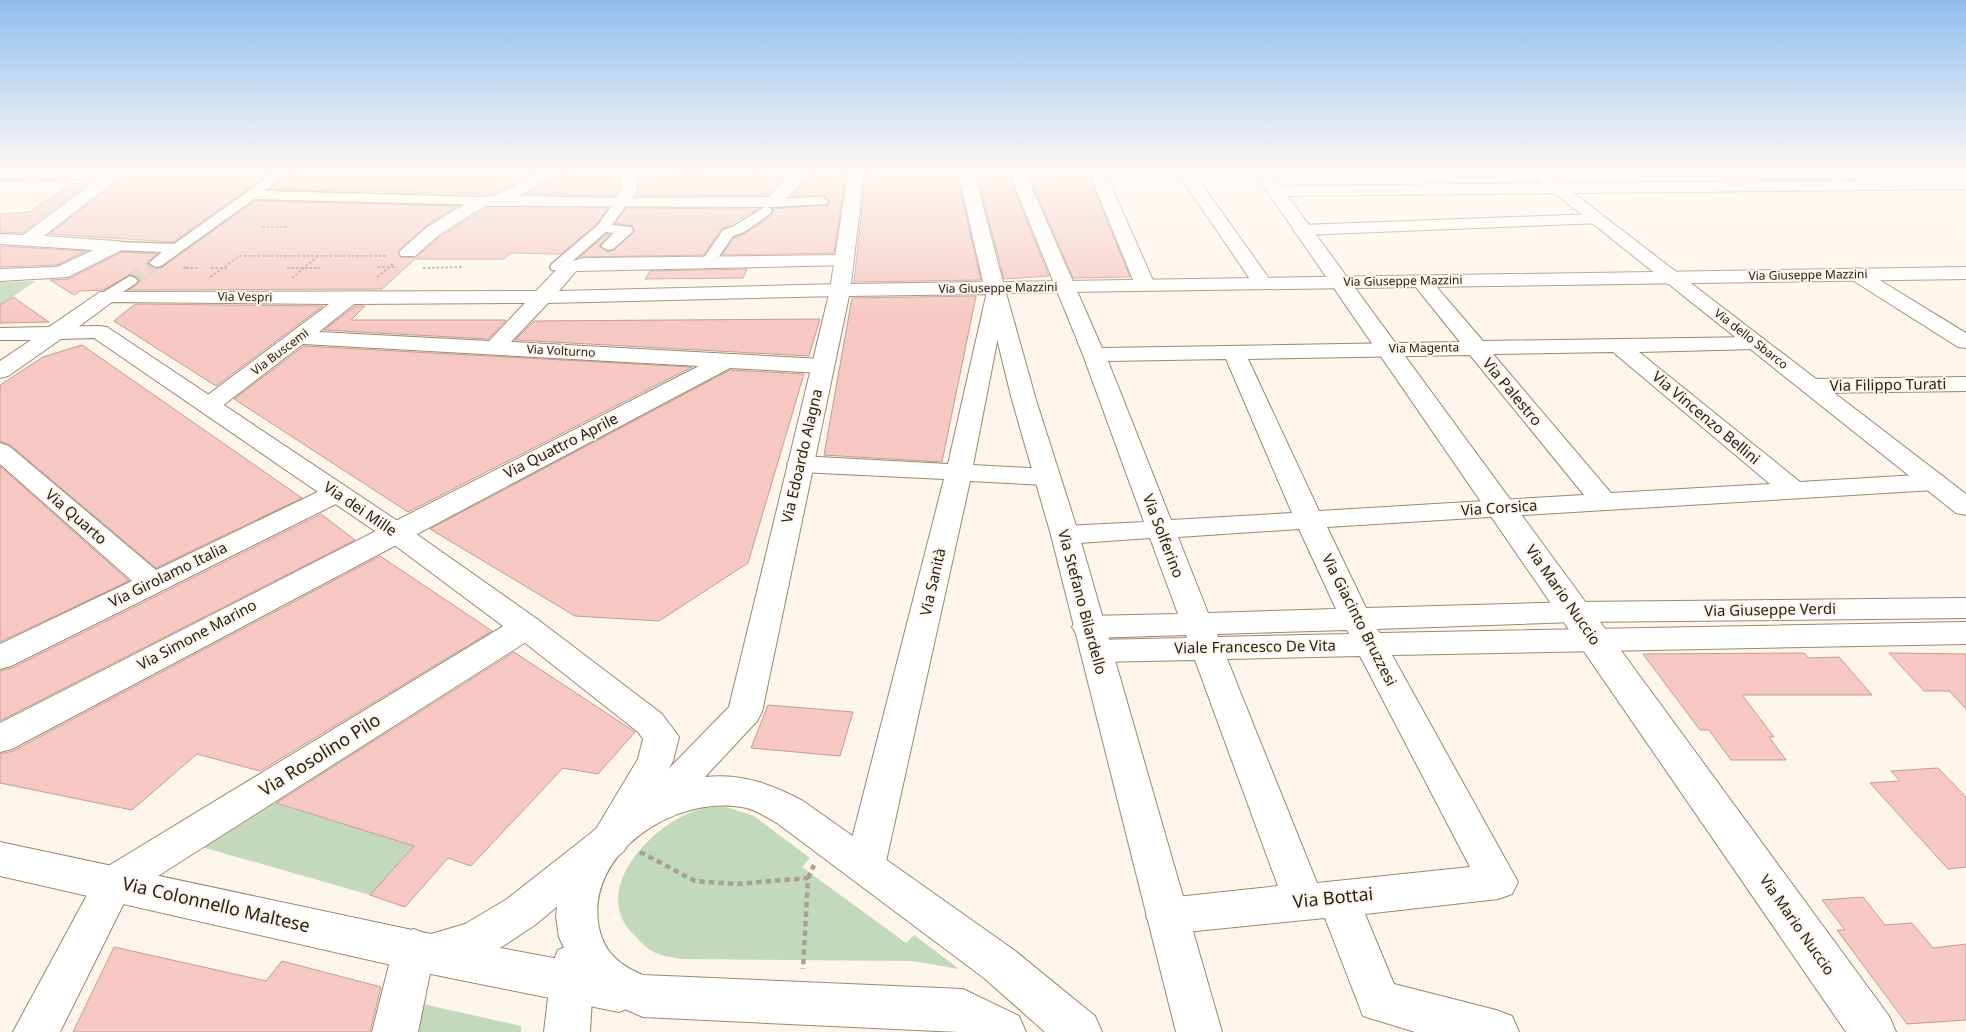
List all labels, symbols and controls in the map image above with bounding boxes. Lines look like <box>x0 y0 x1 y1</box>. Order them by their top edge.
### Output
street label: Via Giuseppe Mazzini <box>1748 265 1868 284</box>
street label: Via Giuseppe Mazzini <box>1343 271 1463 290</box>
street label: Via Giuseppe Mazzini <box>938 278 1058 297</box>
street label: Via Vespri <box>217 288 273 305</box>
street label: Via dello Sbarco <box>1711 304 1792 373</box>
street label: Via Buscemi <box>247 324 312 379</box>
street label: Via Magenta <box>1389 338 1459 357</box>
street label: Via Volturno <box>526 340 596 361</box>
street label: Via Palestro <box>1479 353 1547 429</box>
street label: Via Vincenzo Bellini <box>1648 366 1765 468</box>
street label: Via Filippo Turati <box>1830 373 1946 395</box>
street label: Via Edoardo Alagna <box>776 387 826 525</box>
street label: Via Quattro Aprile <box>500 408 621 483</box>
street label: Via dei Mille <box>320 476 401 540</box>
street label: Via Quarto <box>42 484 112 548</box>
street label: Via Solferino <box>1139 491 1189 580</box>
street label: Via Corsica <box>1460 494 1538 520</box>
street label: Via Stefano Bilardello <box>1054 527 1112 676</box>
street label: Via Girolamo Italia <box>105 537 230 611</box>
street label: Via Mario Nuccio <box>1522 540 1606 649</box>
street label: Via Sanità <box>915 546 950 618</box>
street label: Via Giacinto Bruzzesi <box>1318 550 1402 689</box>
street label: Via Simone Marino <box>133 594 260 674</box>
street label: Via Giuseppe Verdi <box>1704 598 1836 620</box>
street label: Viale Francesco De Vita <box>1174 635 1336 657</box>
street label: Via Rosolino Pilo <box>254 707 385 801</box>
street label: Via Mario Nuccio <box>1756 870 1840 979</box>
street label: Via Colonnello Maltese <box>120 871 312 937</box>
street label: Via Bottai <box>1292 881 1374 913</box>

